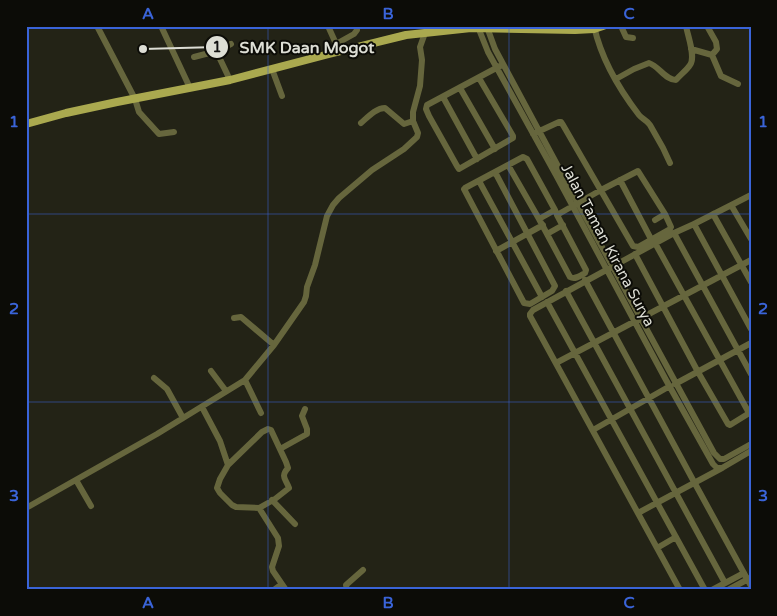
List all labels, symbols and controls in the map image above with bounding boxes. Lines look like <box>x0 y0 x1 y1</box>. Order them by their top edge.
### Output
text: A <box>142 4 154 24</box>
text: B <box>382 4 394 24</box>
text: C <box>623 4 635 24</box>
callout: SMK Daan Mogot <box>205 32 385 63</box>
text: 1 <box>212 38 222 56</box>
text: SMK Daan Mogot <box>240 38 375 58</box>
text: 1 <box>9 112 19 132</box>
text: 1 <box>758 112 768 132</box>
street label: Jalan Taman Kirana Surya <box>557 160 659 330</box>
text: 2 <box>9 299 19 319</box>
text: 2 <box>758 299 768 319</box>
text: 3 <box>9 486 19 506</box>
text: 3 <box>758 486 768 506</box>
text: A <box>142 593 154 613</box>
text: B <box>382 593 394 613</box>
text: C <box>623 593 635 613</box>

